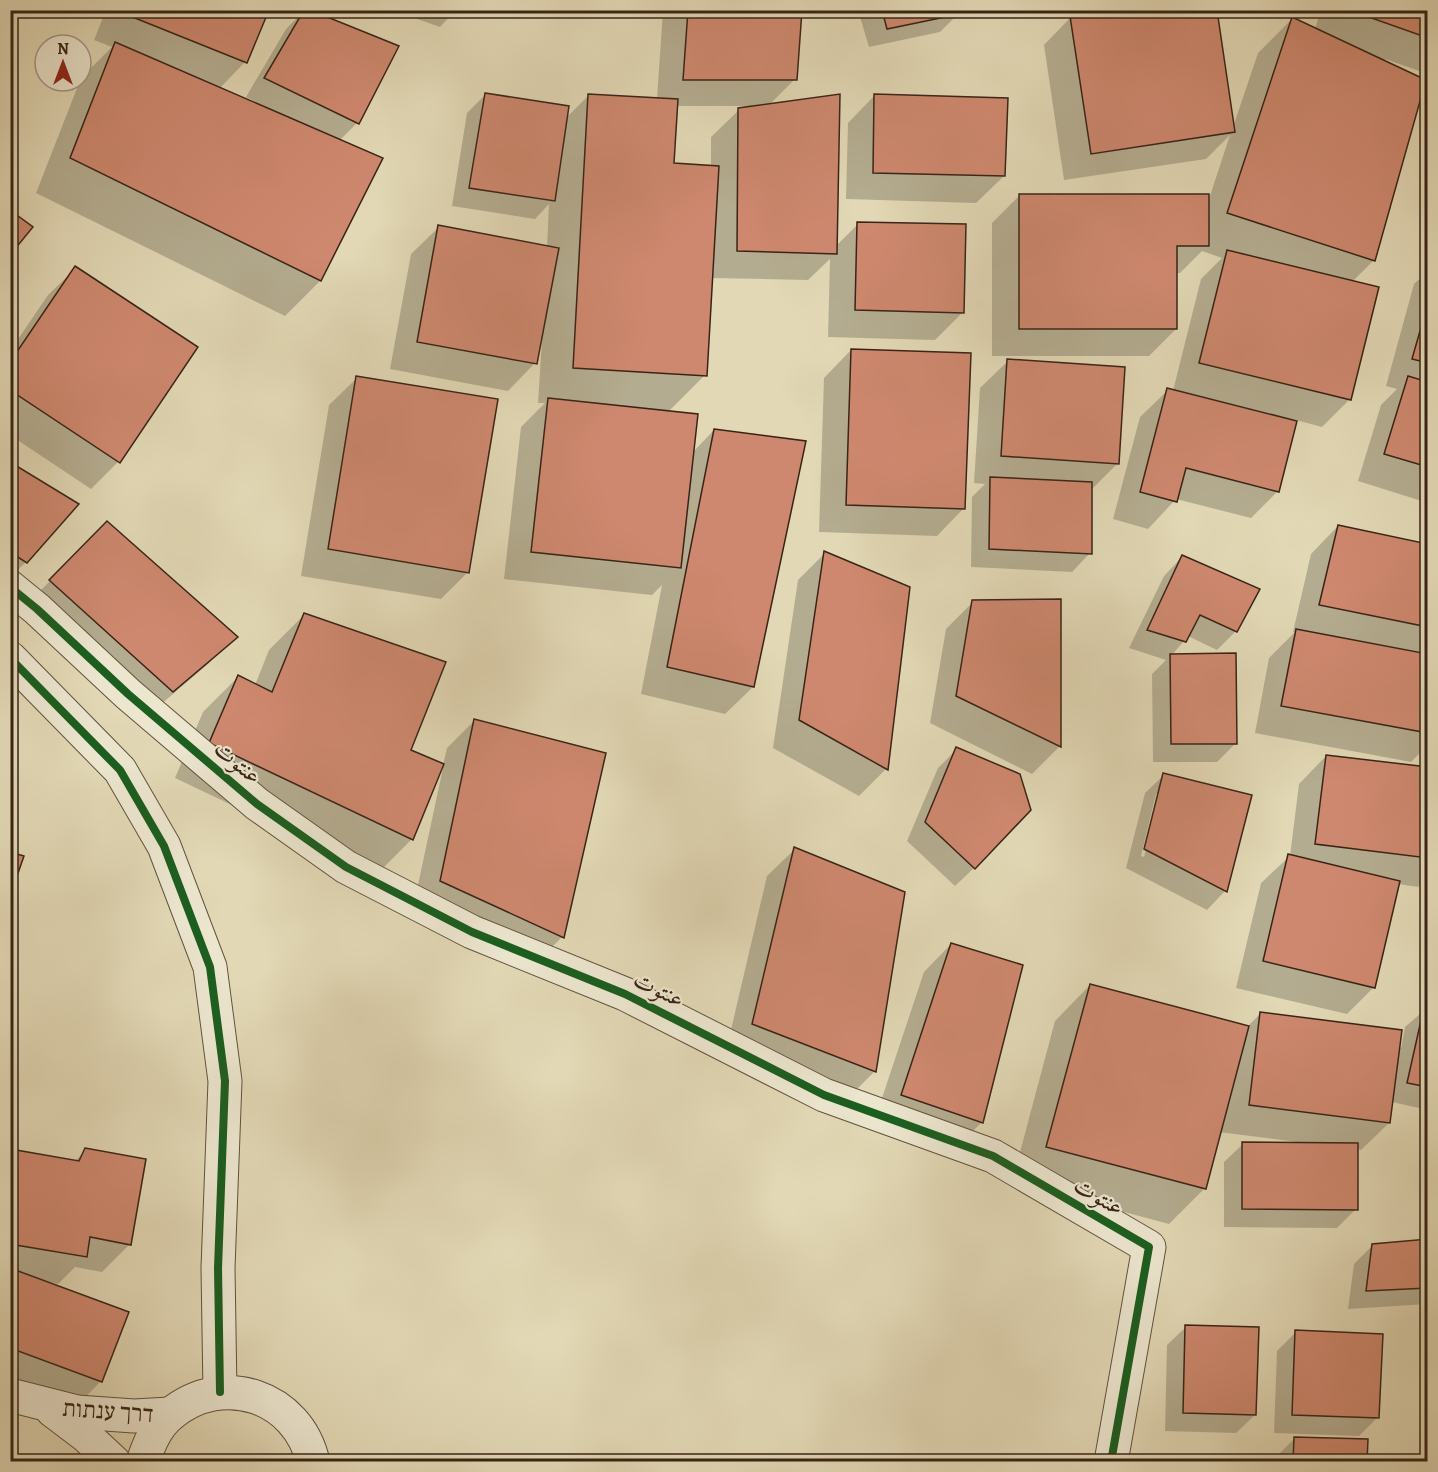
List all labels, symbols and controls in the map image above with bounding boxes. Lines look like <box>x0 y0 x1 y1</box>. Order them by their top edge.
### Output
north arrow <box>33 33 93 93</box>
text: N <box>57 38 69 60</box>
street label: عنتوت <box>207 732 269 792</box>
street label: عنتوت <box>628 963 690 1015</box>
street label: عنتوت <box>1068 1169 1130 1223</box>
street label: דרך ענתות <box>61 1392 155 1430</box>

